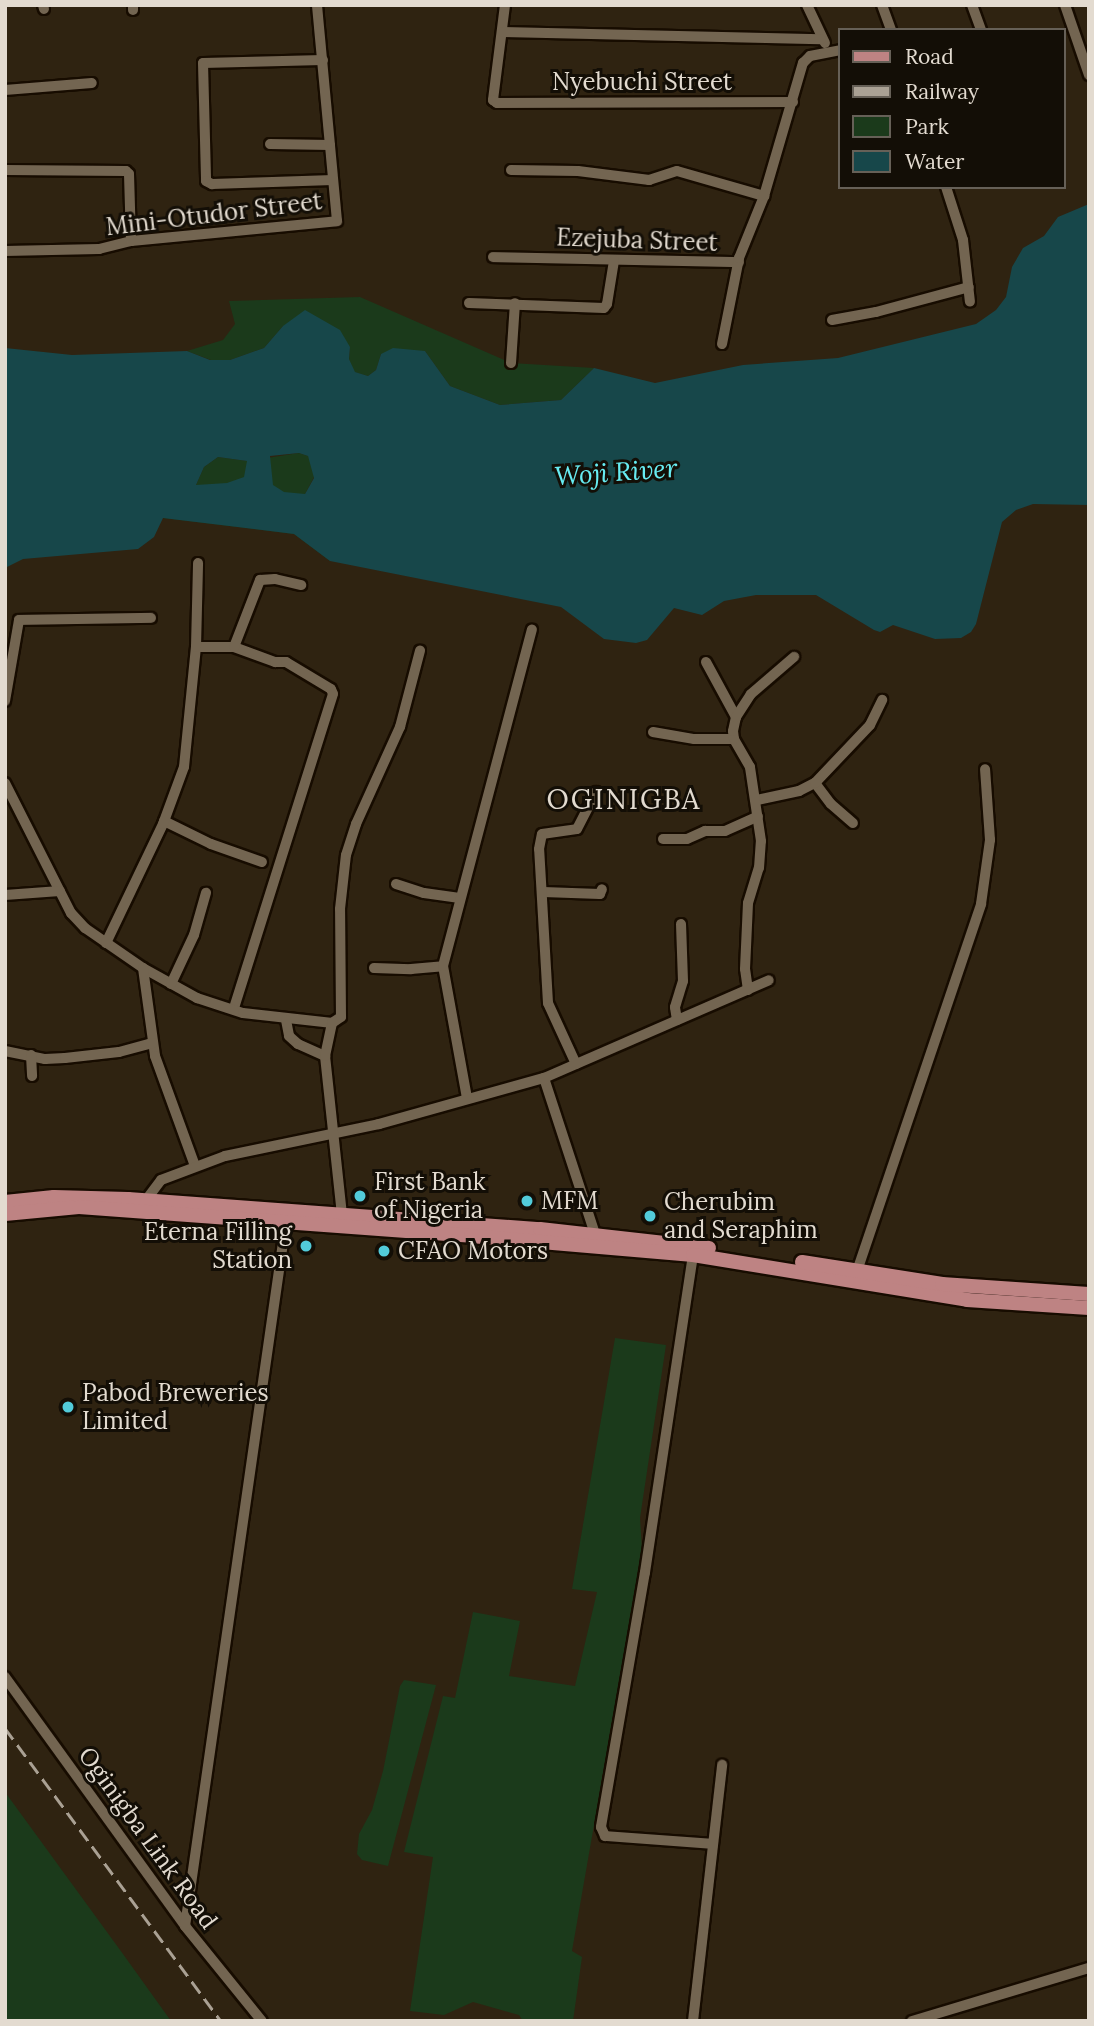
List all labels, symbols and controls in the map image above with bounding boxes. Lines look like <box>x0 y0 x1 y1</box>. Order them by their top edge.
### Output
legend <box>838 28 1066 189</box>
text: Road <box>905 43 954 70</box>
street label: Nyebuchi Street <box>552 68 732 96</box>
text: Railway <box>905 78 979 105</box>
text: Park <box>905 113 949 140</box>
text: Water <box>905 148 964 175</box>
street label: Mini-Otudor Street <box>104 186 324 242</box>
street label: Ezejuba Street <box>556 223 718 257</box>
water label: Woji River <box>554 452 678 492</box>
district label: OGINIGBA <box>548 782 700 816</box>
place label: First Bank of Nigeria <box>374 1168 486 1224</box>
place label: MFM <box>541 1187 598 1215</box>
marker: First Bank of Nigeria <box>352 1188 368 1204</box>
place label: Cherubim and Seraphim <box>664 1188 818 1244</box>
marker: MFM <box>519 1193 535 1209</box>
marker: Cherubim and Seraphim <box>642 1208 658 1224</box>
place label: Eterna Filling Station <box>144 1218 292 1274</box>
place label: CFAO Motors <box>398 1237 548 1265</box>
marker: Eterna Filling Station <box>298 1238 314 1254</box>
marker: CFAO Motors <box>376 1243 392 1259</box>
place label: Pabod Breweries Limited <box>82 1379 269 1435</box>
marker: Pabod Breweries Limited <box>60 1399 76 1415</box>
street label: Oginigba Link Road <box>72 1742 224 1934</box>

